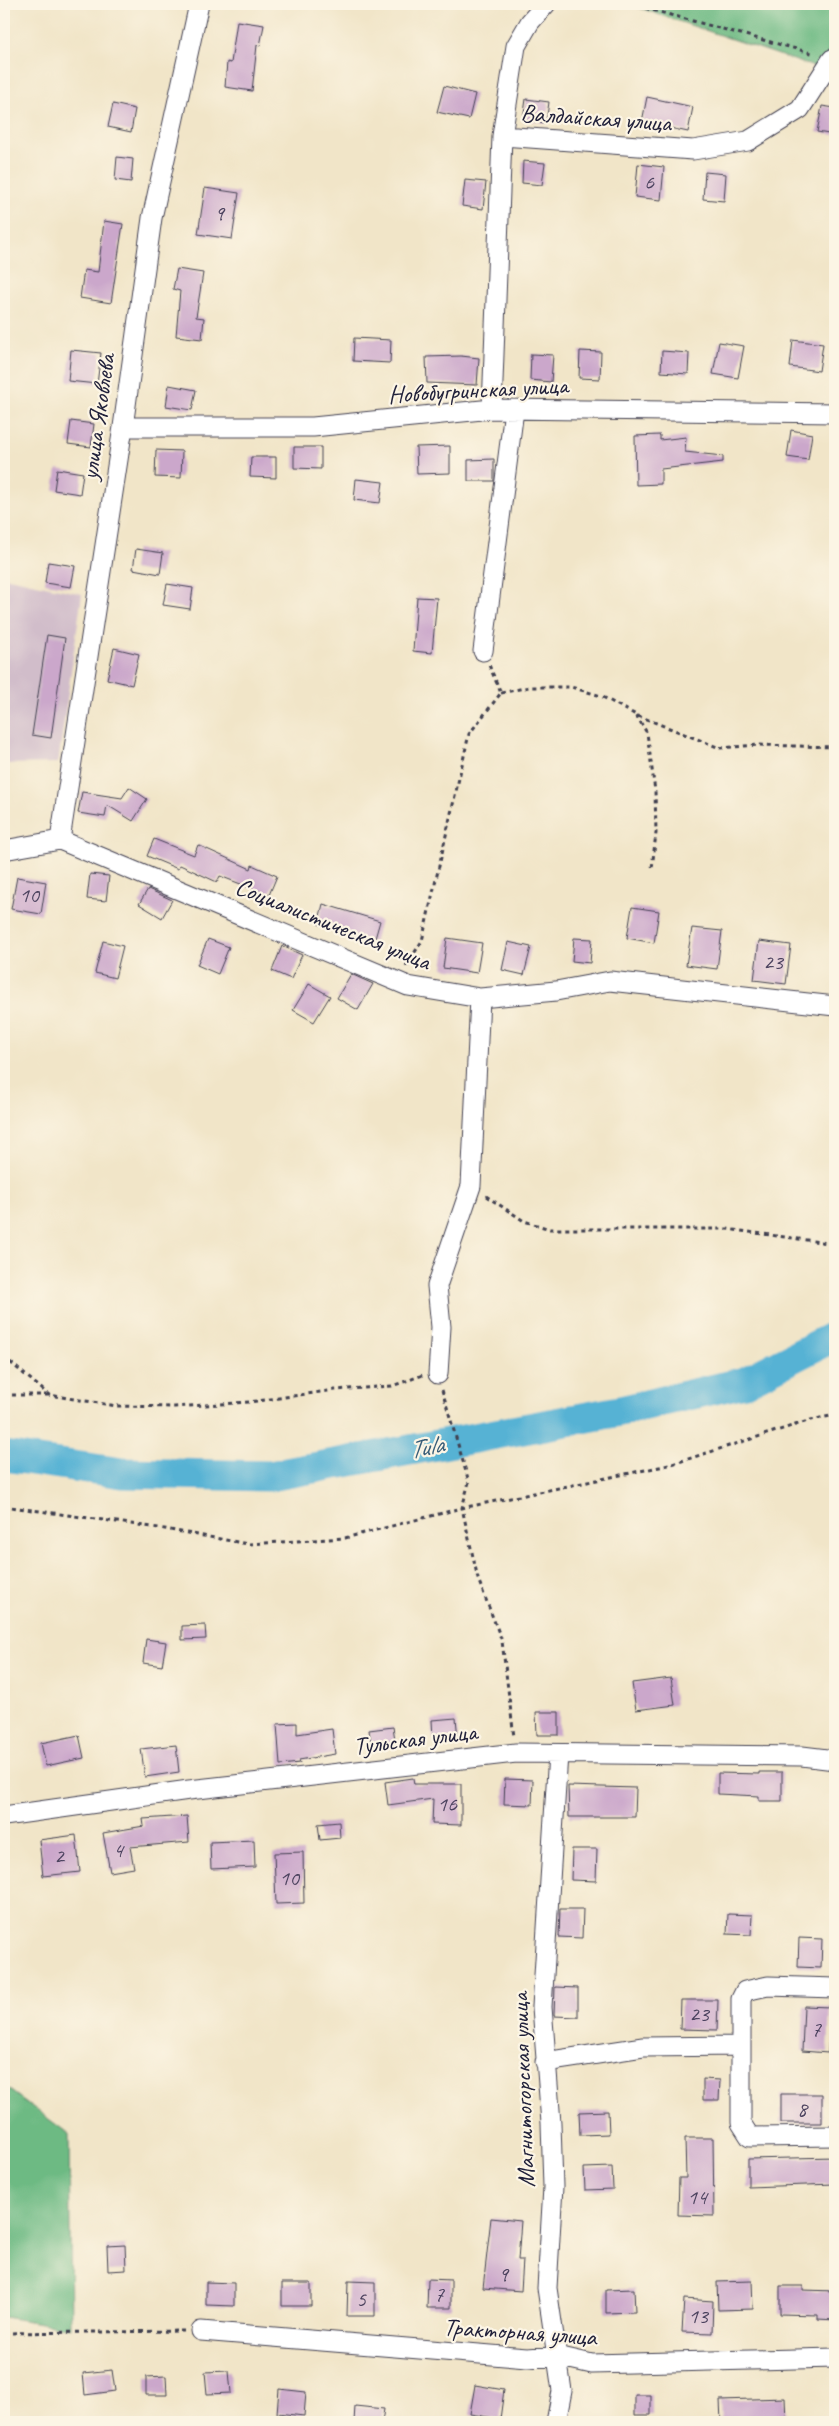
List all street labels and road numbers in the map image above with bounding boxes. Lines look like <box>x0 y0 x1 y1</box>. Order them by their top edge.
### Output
street label: Валдайская улица <box>520 97 674 139</box>
street label: улица Яковлева <box>73 349 123 484</box>
street label: Новобугринская улица <box>387 369 571 411</box>
street label: Социалистическая улица <box>231 870 437 978</box>
street label: Тульская улица <box>351 1715 481 1762</box>
street label: Магнитогорская улица <box>504 1989 542 2188</box>
street label: Тракторная улица <box>442 2311 600 2353</box>

